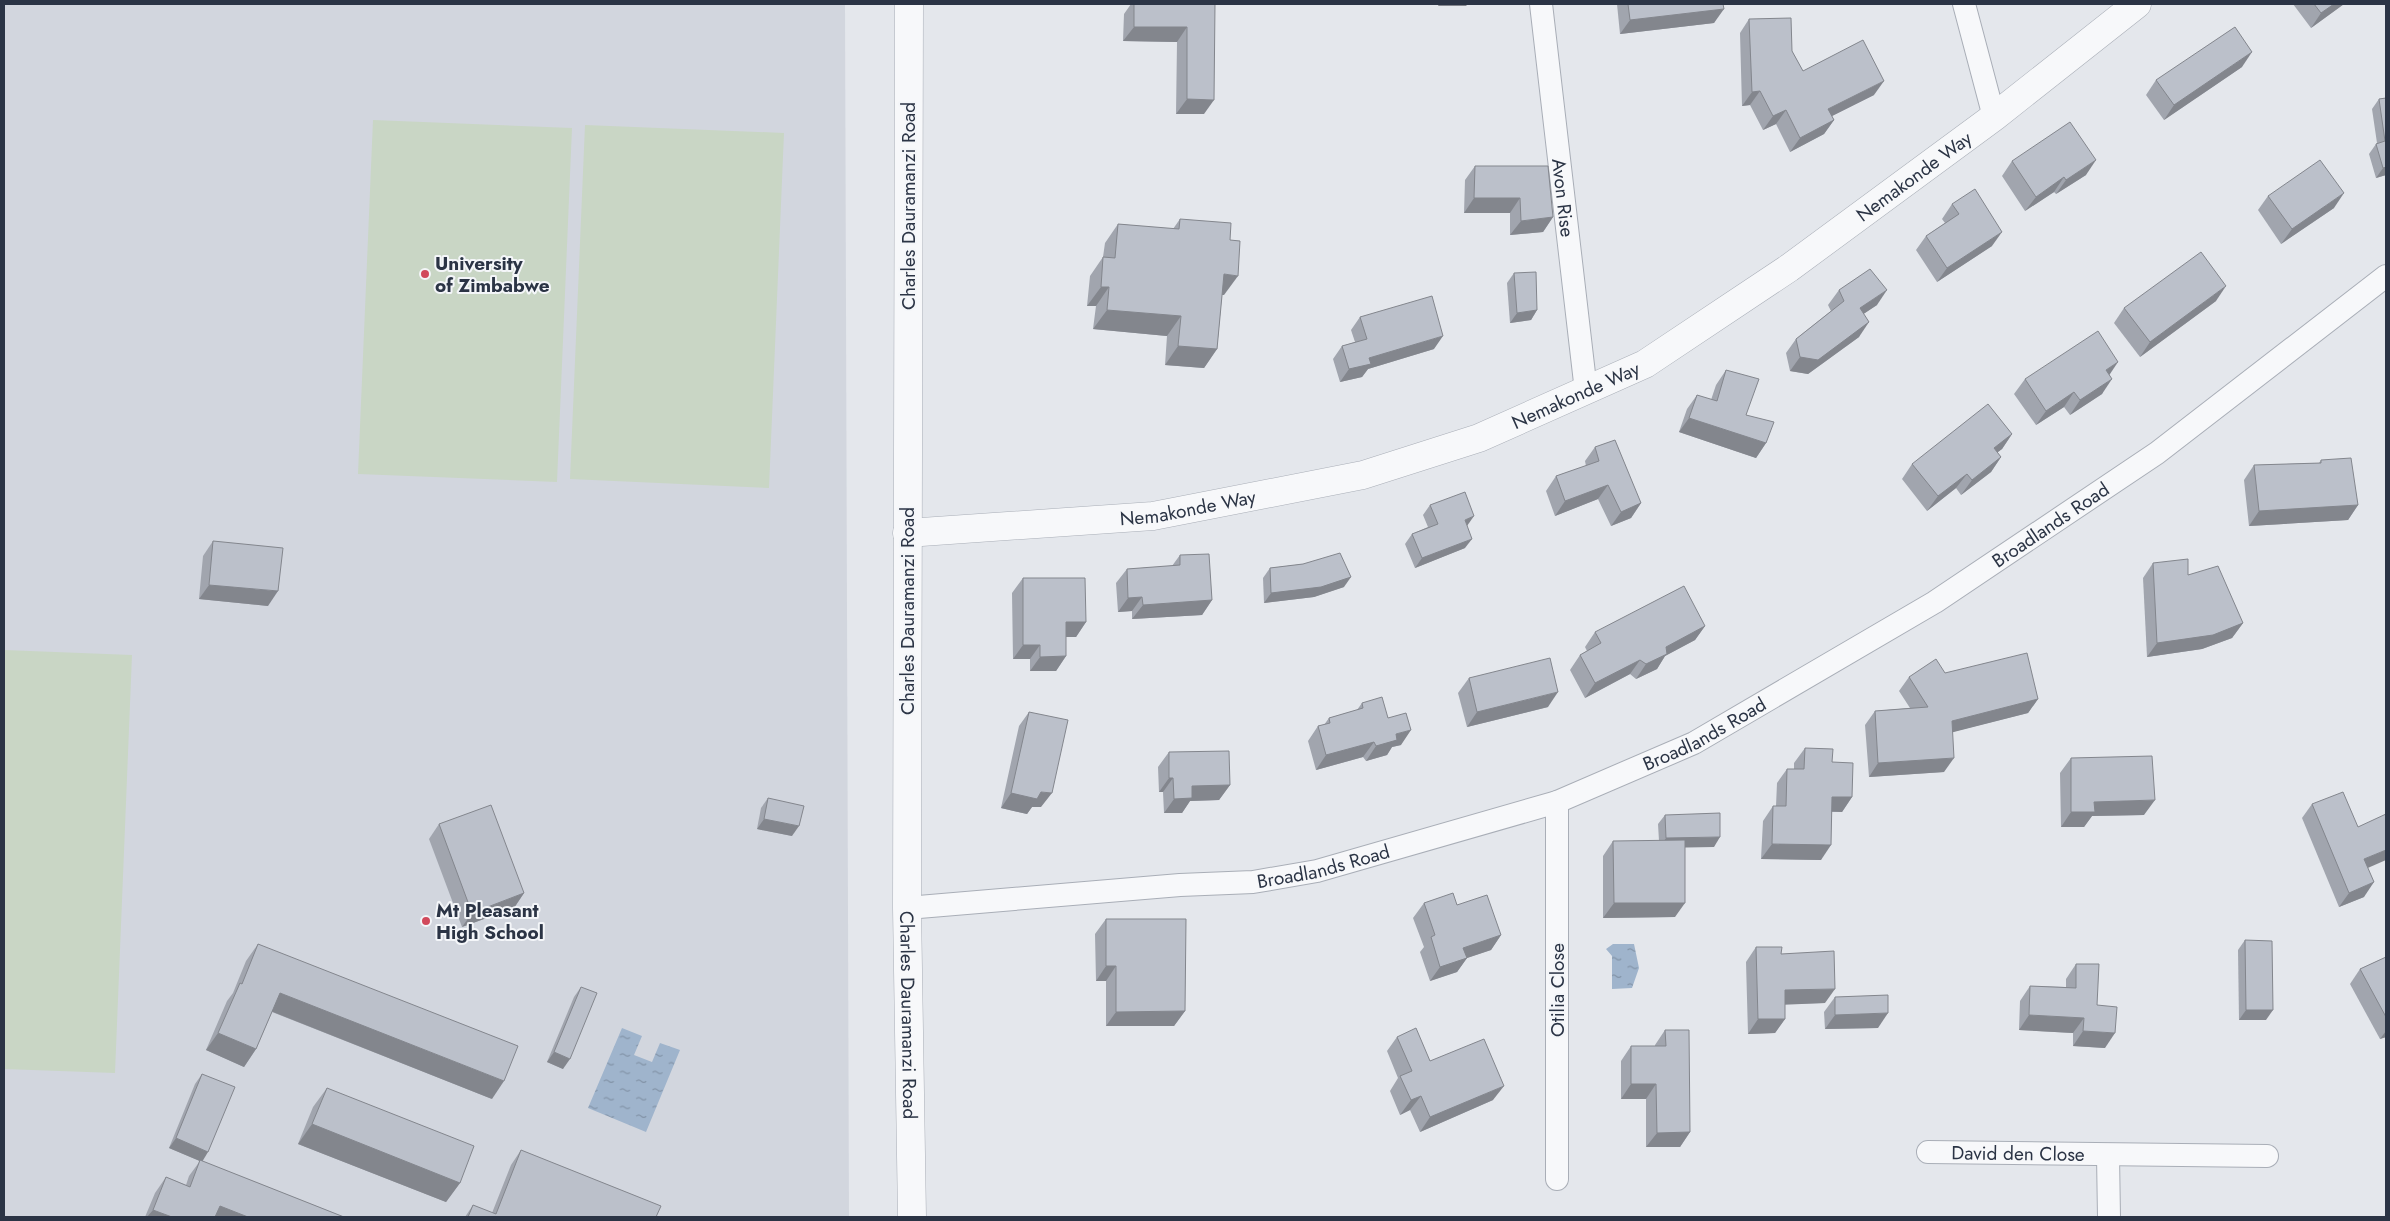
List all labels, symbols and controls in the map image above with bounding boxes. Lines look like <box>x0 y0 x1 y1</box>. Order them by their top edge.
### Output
street label: Charles Dauramanzi Road <box>895 102 922 310</box>
street label: Nemakonde Way <box>1850 124 1978 228</box>
street label: Avon Rise <box>1546 157 1582 239</box>
place label: University of Zimbabwe <box>435 250 550 299</box>
marker: University of Zimbabwe <box>419 268 431 280</box>
street label: Nemakonde Way <box>1507 354 1644 435</box>
street label: Broadlands Road <box>1986 475 2114 574</box>
street label: Nemakonde Way <box>1119 483 1258 532</box>
street label: Charles Dauramanzi Road <box>894 507 921 715</box>
street label: Broadlands Road <box>1638 690 1771 777</box>
street label: Broadlands Road <box>1255 837 1393 895</box>
place label: Mt Pleasant High School <box>436 897 544 946</box>
street label: Charles Dauramanzi Road <box>894 911 924 1119</box>
marker: Mt Pleasant High School <box>420 915 432 927</box>
street label: Otilia Close <box>1544 943 1571 1037</box>
street label: David den Close <box>1951 1139 2085 1167</box>

